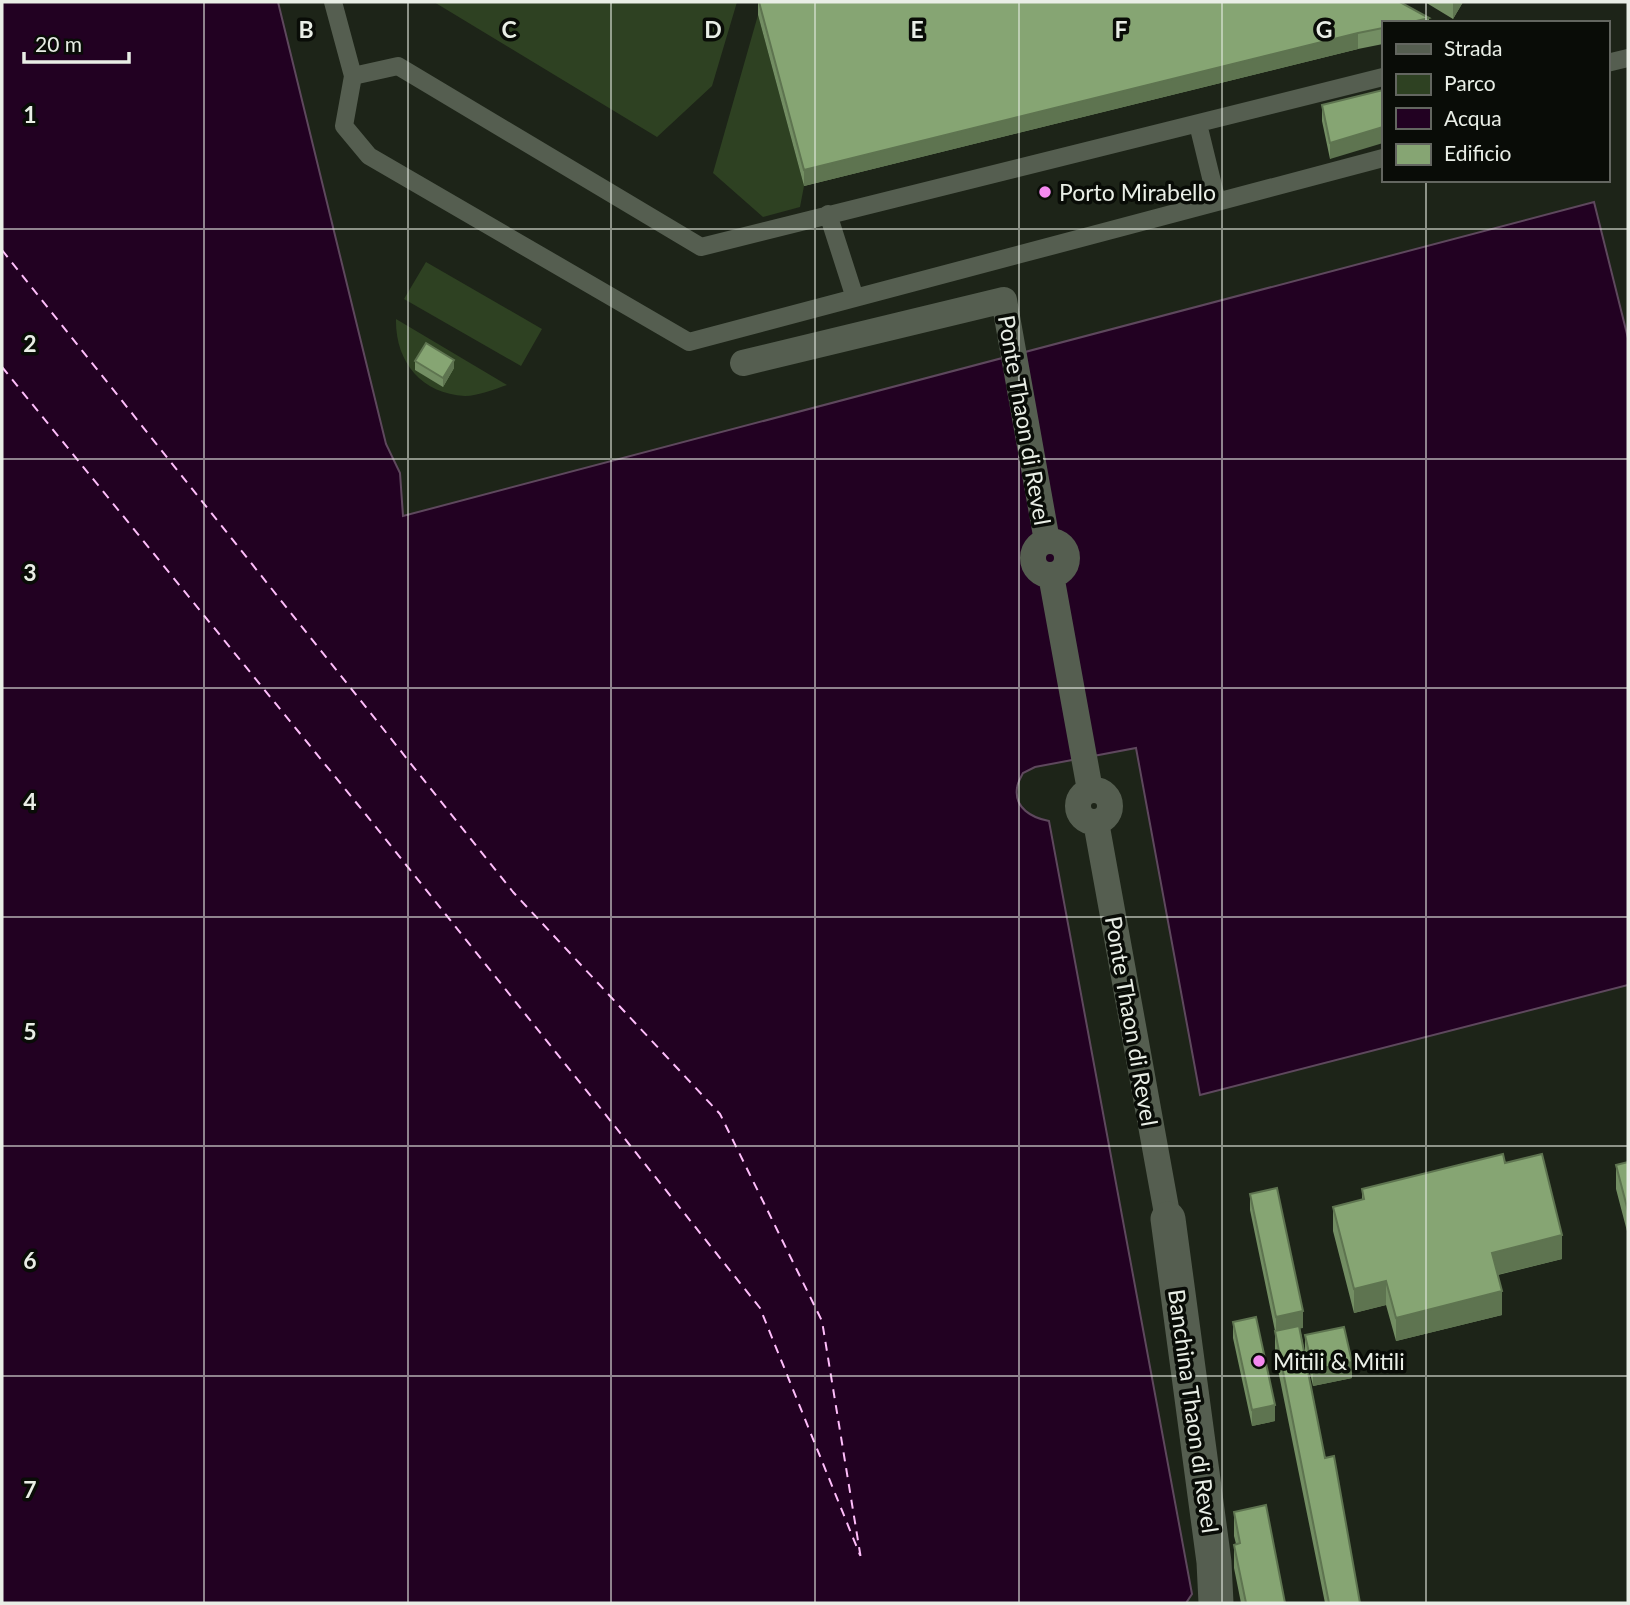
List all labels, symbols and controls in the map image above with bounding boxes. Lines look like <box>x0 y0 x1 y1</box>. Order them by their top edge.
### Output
text: B <box>298 15 314 43</box>
text: C <box>501 15 517 43</box>
text: D <box>704 15 722 43</box>
text: E <box>910 15 924 43</box>
text: F <box>1114 15 1128 43</box>
text: G <box>1316 15 1332 43</box>
scale bar <box>24 21 130 65</box>
legend <box>1382 21 1609 182</box>
text: 20 m <box>35 31 82 56</box>
text: Strada <box>1444 35 1503 60</box>
text: Parco <box>1444 70 1496 95</box>
text: 1 <box>23 100 37 128</box>
text: Acqua <box>1444 105 1502 130</box>
text: Edificio <box>1444 140 1512 165</box>
place label: Porto Mirabello <box>1059 178 1216 206</box>
marker: Porto Mirabello <box>1037 184 1053 200</box>
street label: Ponte Thaon di Revel <box>993 313 1057 527</box>
text: 2 <box>23 329 37 357</box>
text: 3 <box>23 558 37 586</box>
text: 4 <box>23 787 37 815</box>
street label: Ponte Thaon di Revel <box>1100 914 1164 1128</box>
text: 5 <box>23 1017 37 1045</box>
text: 6 <box>23 1246 37 1274</box>
street label: Banchina Thaon di Revel <box>1163 1287 1225 1535</box>
place label: Mitili & Mitili <box>1273 1347 1405 1375</box>
marker: Mitili & Mitili <box>1251 1353 1267 1369</box>
text: 7 <box>23 1475 37 1503</box>

